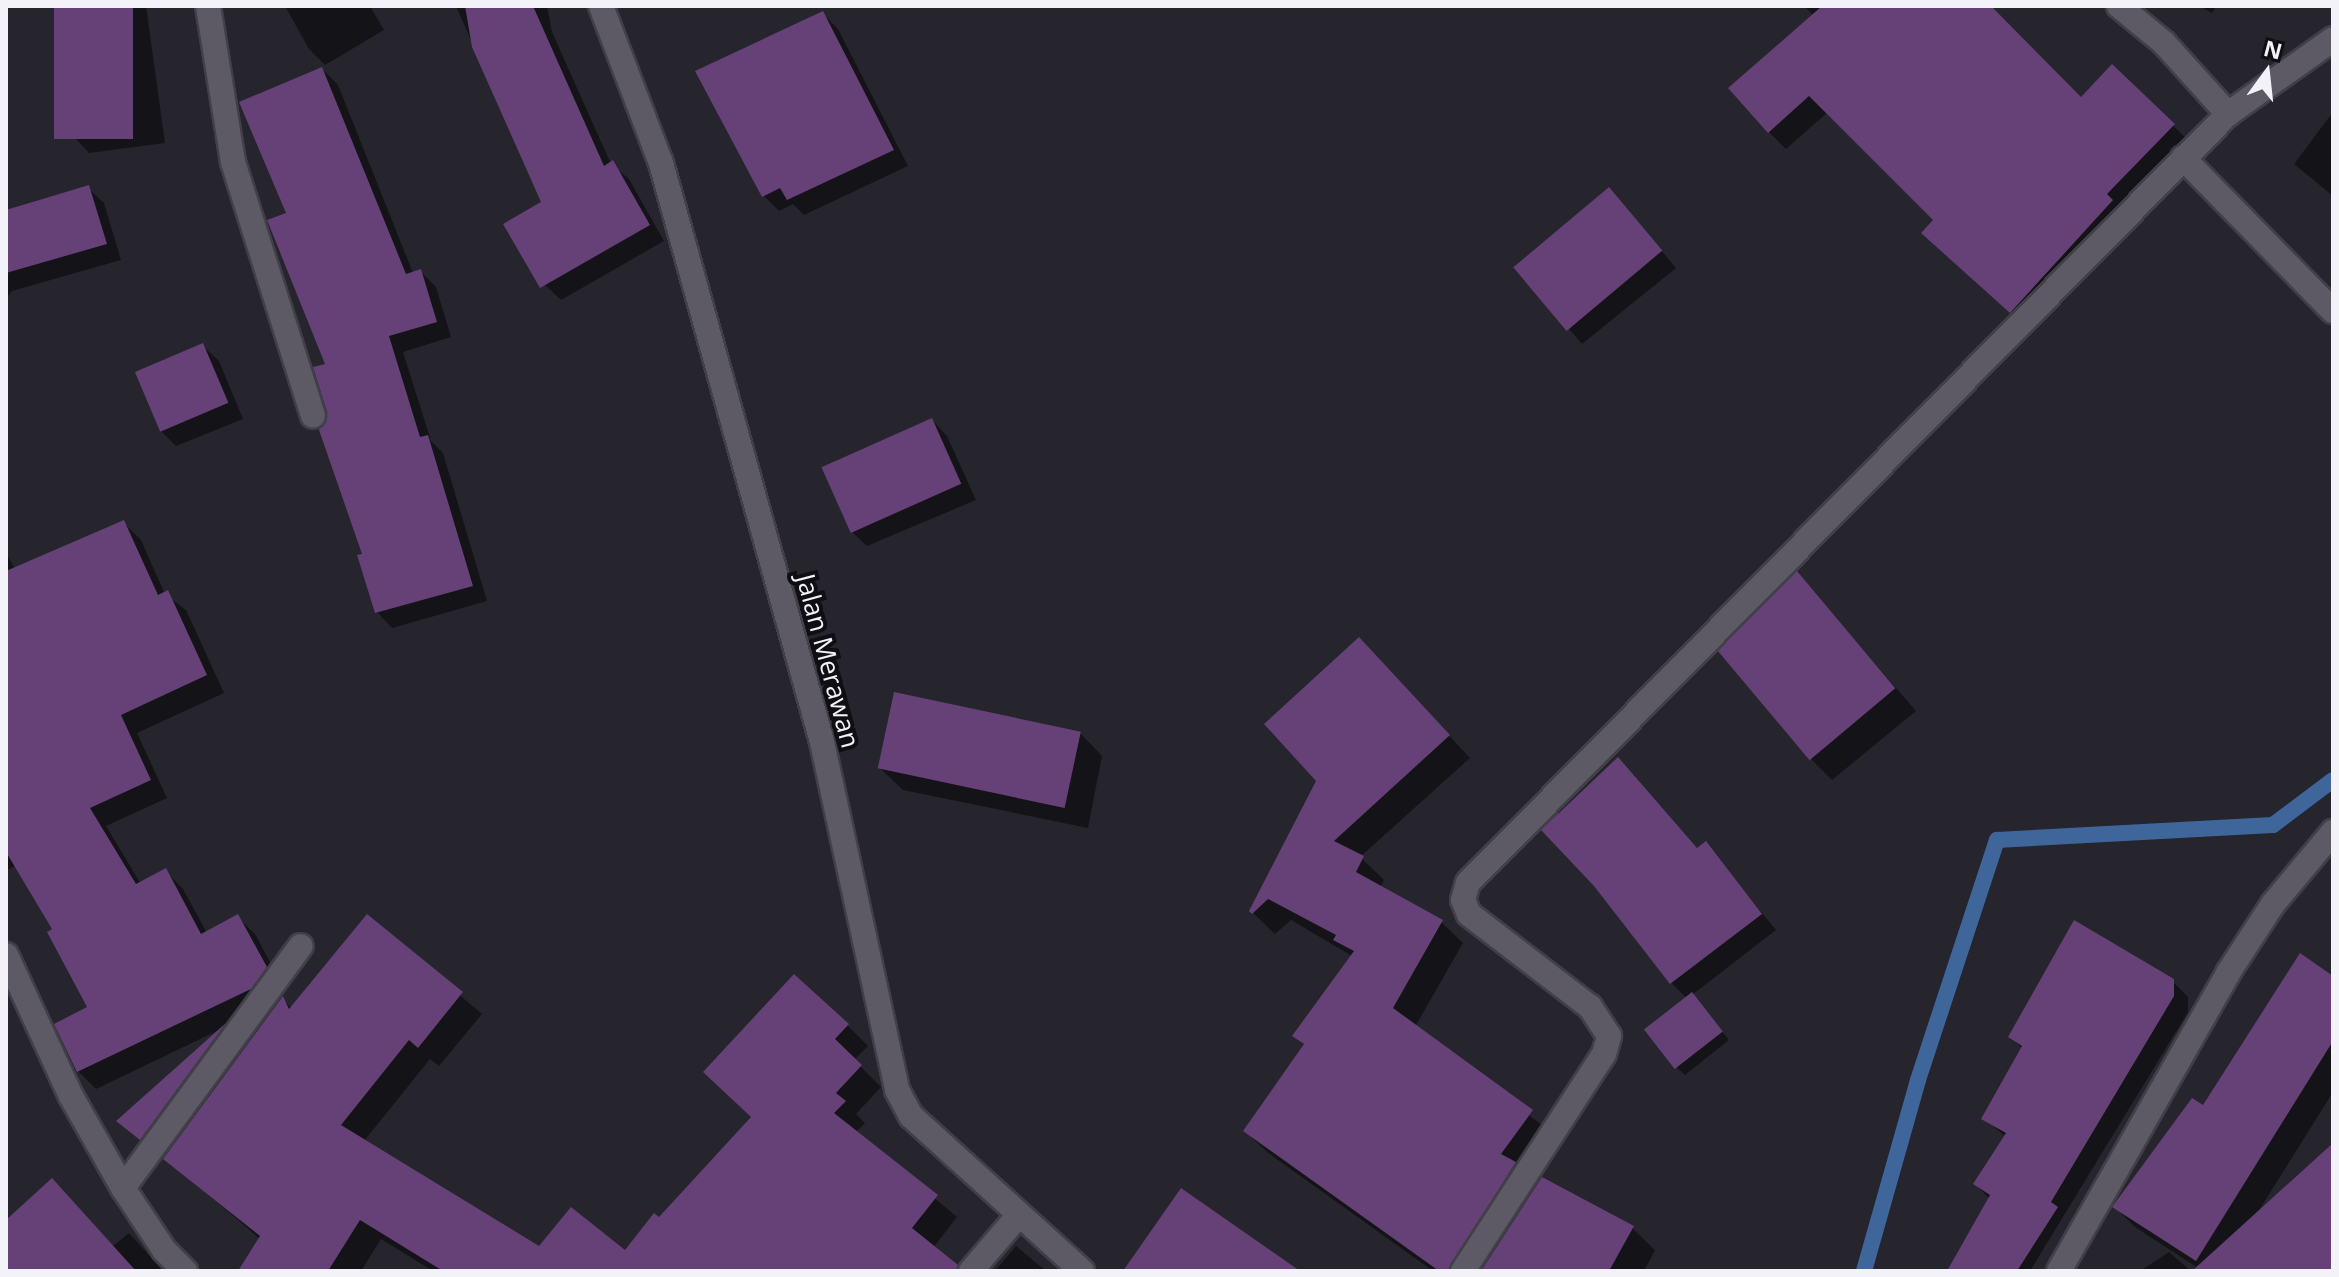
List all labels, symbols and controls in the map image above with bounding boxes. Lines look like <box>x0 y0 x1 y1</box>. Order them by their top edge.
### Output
north arrow <box>2227 32 2307 112</box>
text: N <box>2261 32 2286 66</box>
street label: Jalan Merawan <box>790 571 866 751</box>

